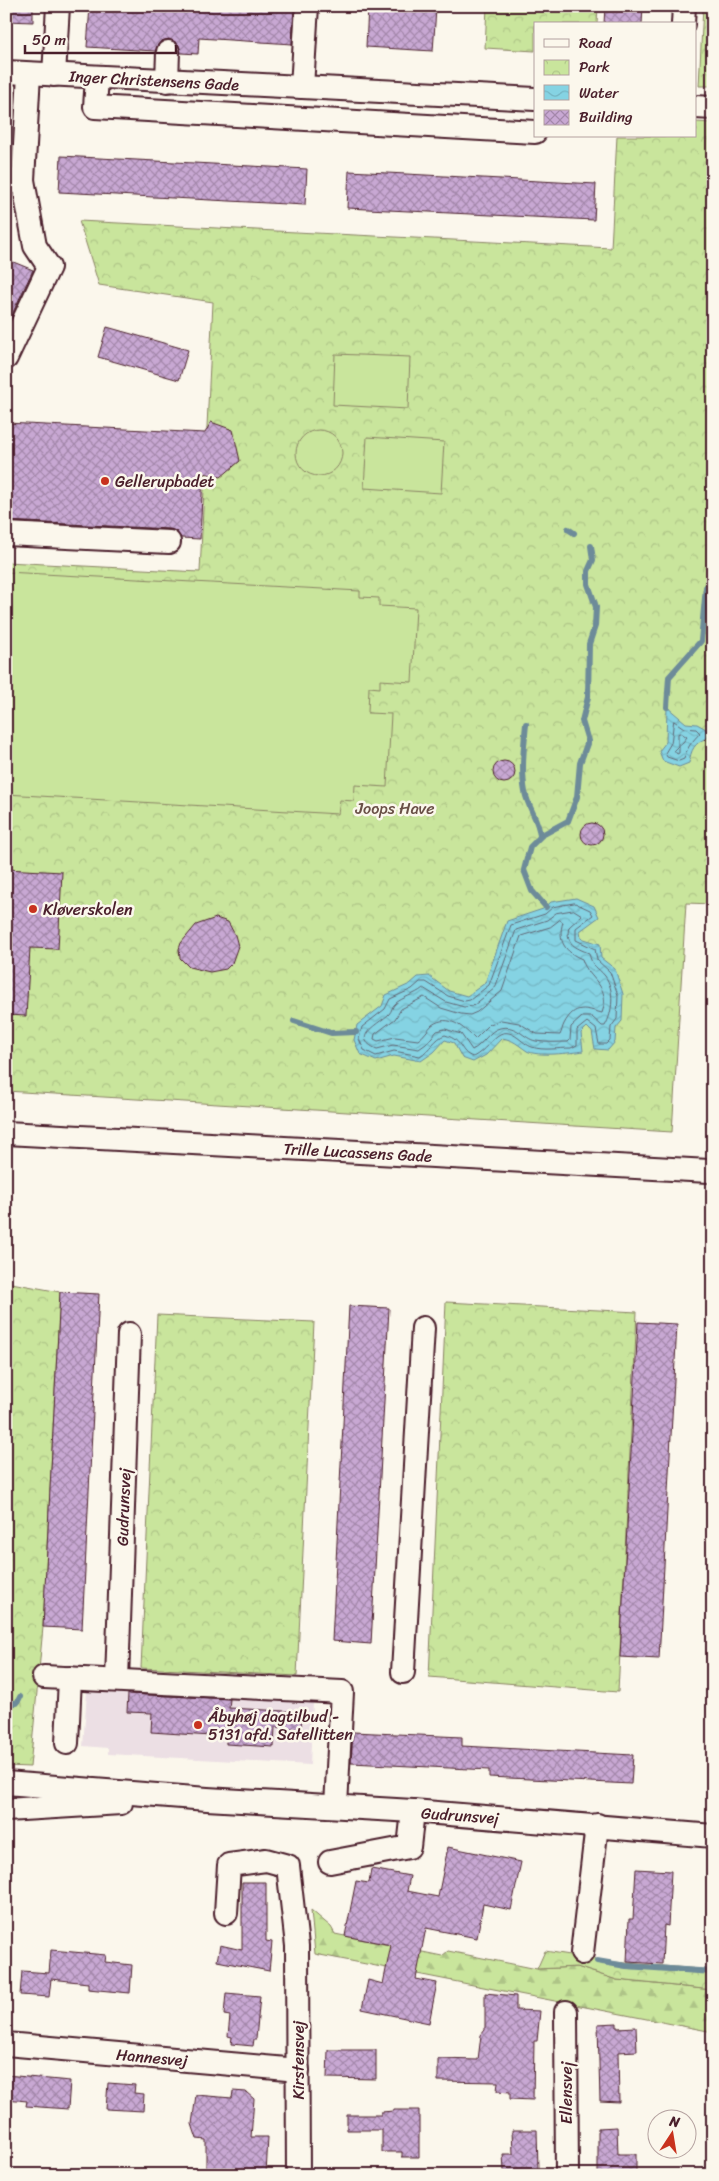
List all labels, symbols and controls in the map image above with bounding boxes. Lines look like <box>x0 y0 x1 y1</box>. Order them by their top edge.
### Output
scale bar <box>25 22 176 54</box>
legend <box>534 22 696 138</box>
text: 50 m <box>32 27 67 53</box>
text: Road <box>579 30 612 56</box>
text: Park <box>579 54 610 80</box>
street label: Inger Christensens Gade <box>67 62 240 99</box>
text: Water <box>579 80 619 106</box>
text: Building <box>579 104 633 130</box>
place label: Gellerupbadet <box>115 467 214 496</box>
marker: Gellerupbadet <box>99 475 111 487</box>
park label: Joops Have <box>355 794 434 823</box>
place label: Kløverskolen <box>43 895 133 924</box>
marker: Kløverskolen <box>27 903 39 915</box>
street label: Trille Lucassens Gade <box>283 1134 433 1171</box>
street label: Gudrunsvej <box>108 1466 139 1546</box>
place label: Åbyhøj dagtilbud - 5131 afd. Satellitten <box>207 1702 353 1749</box>
marker: Åbyhøj dagtilbud - 5131 afd. Satellitten <box>192 1719 204 1731</box>
street label: Gudrunsvej <box>420 1798 501 1833</box>
street label: Kirstensvej <box>284 2020 313 2100</box>
street label: Hannesvej <box>115 2040 190 2075</box>
street label: Ellensvej <box>552 2060 581 2124</box>
north arrow <box>646 2108 696 2158</box>
text: N <box>666 2108 682 2135</box>

